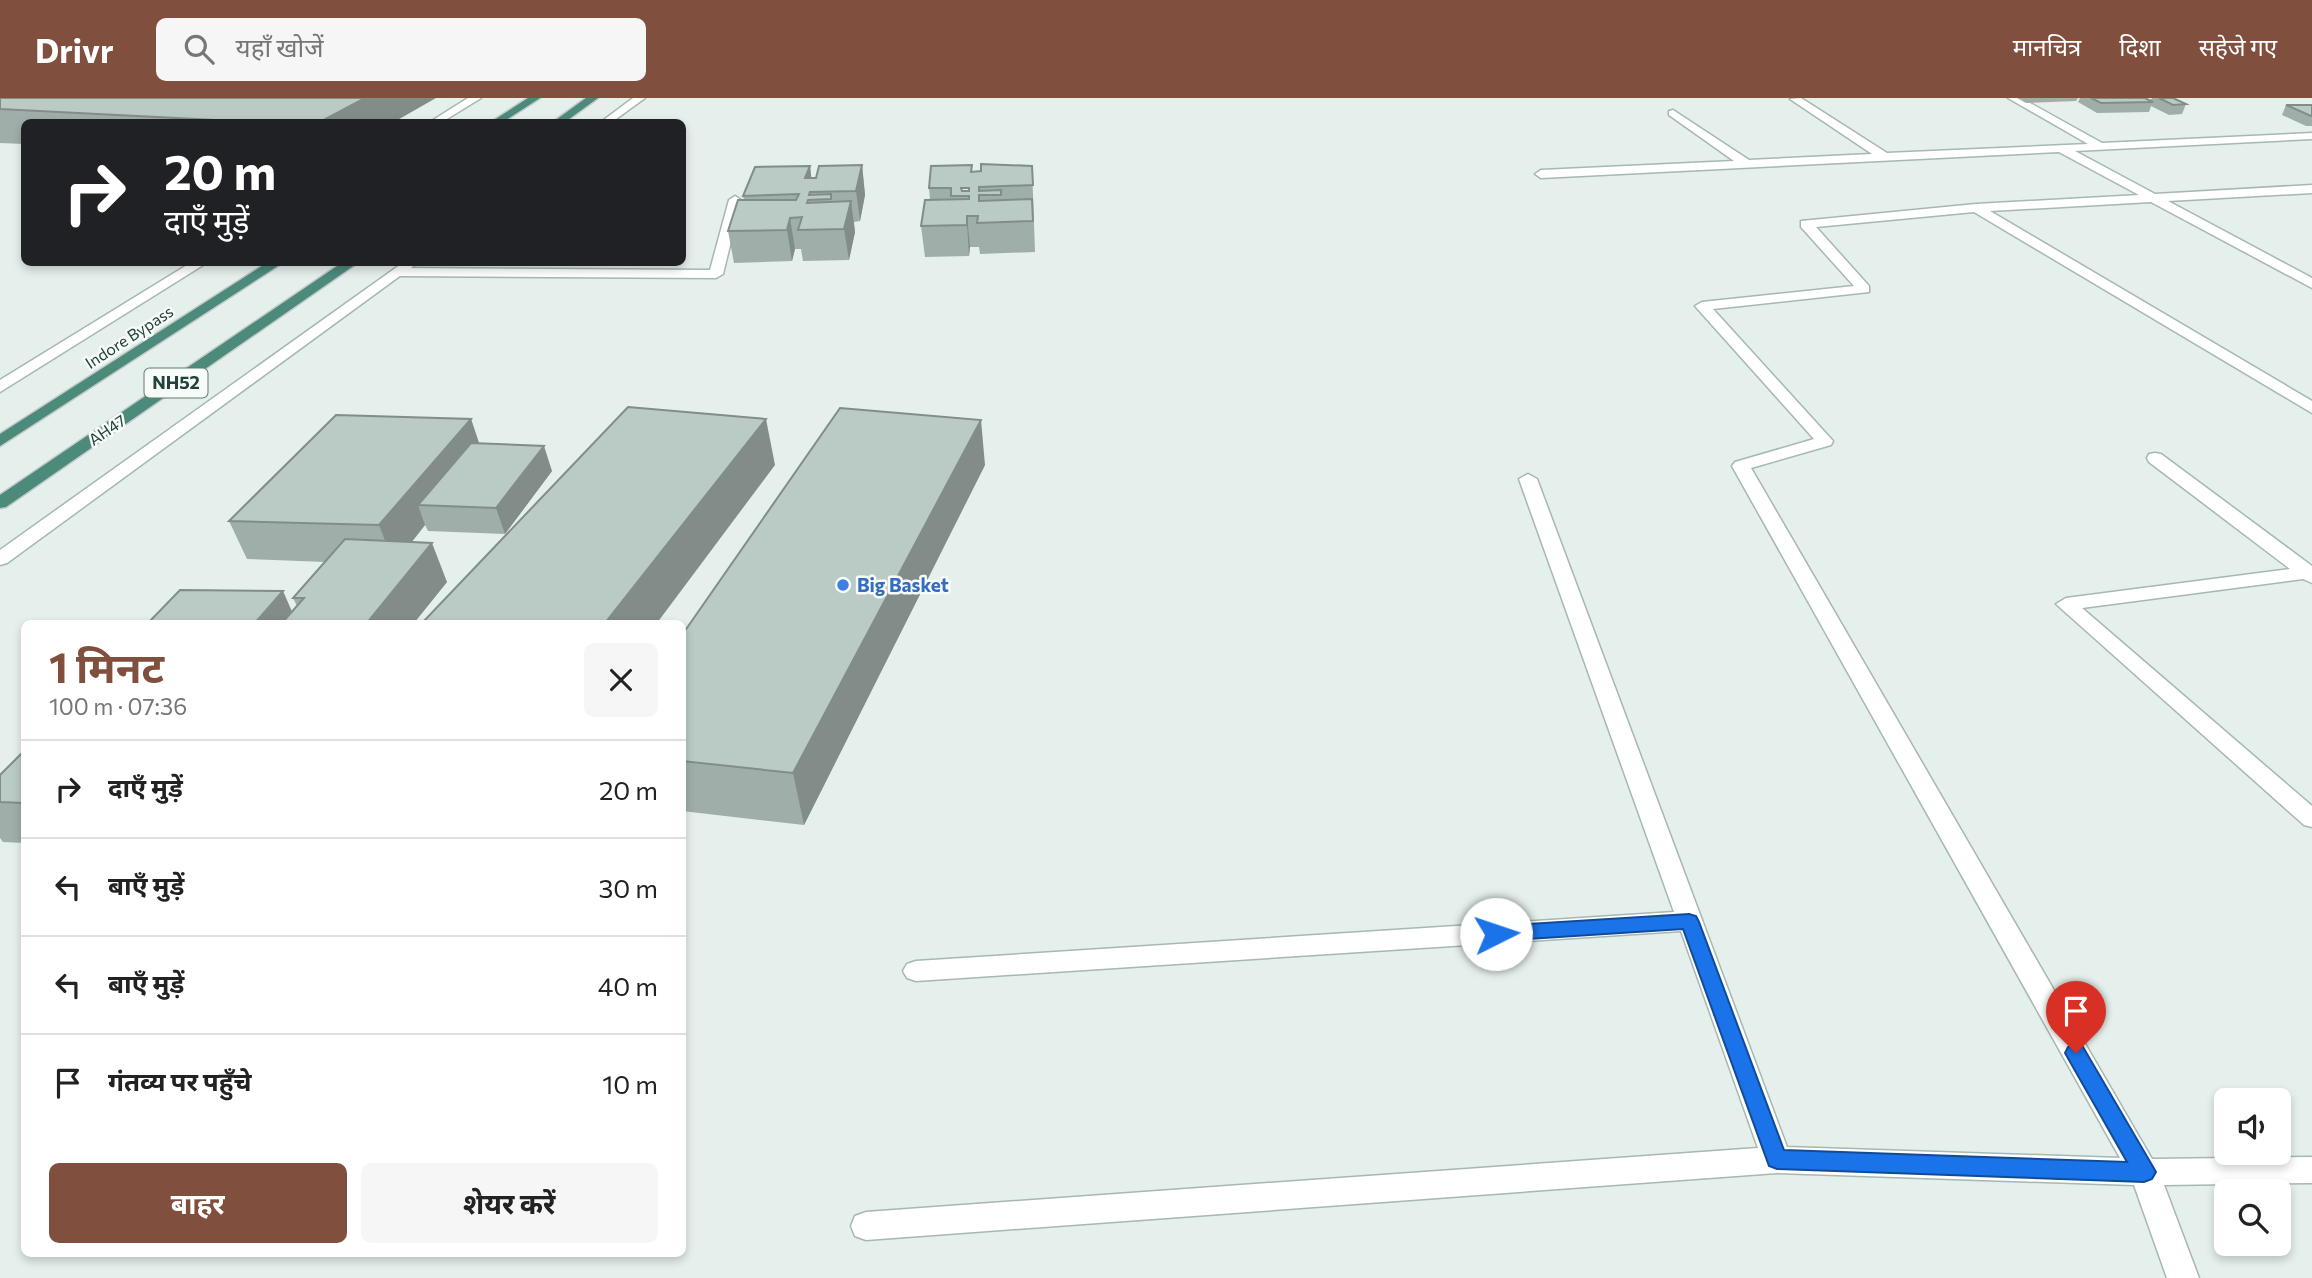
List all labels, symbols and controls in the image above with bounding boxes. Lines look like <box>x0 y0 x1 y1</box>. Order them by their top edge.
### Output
search box <box>156 18 646 81</box>
text: Drivr <box>35 29 114 70</box>
icon: search <box>180 30 218 68</box>
text: यहाँ खोजें <box>236 31 323 62</box>
text: मानचित्र <box>2013 32 2081 61</box>
text: दिशा <box>2119 32 2161 61</box>
text: सहेजे गए <box>2199 32 2277 61</box>
text: 20 m <box>164 140 276 200</box>
icon: right <box>49 147 140 238</box>
text: दाएँ मुड़ें <box>164 200 249 240</box>
street label: Indore Bypass <box>81 301 176 372</box>
road number: NH52 <box>144 368 208 398</box>
street label: AH47 <box>85 410 129 449</box>
place label: Big Basket <box>857 573 949 596</box>
marker: Big Basket <box>835 577 851 593</box>
text: 1 मिनट <box>49 640 164 692</box>
button: close <box>584 643 658 717</box>
text: 100 m · 07:36 <box>49 692 187 720</box>
icon: right <box>49 770 87 808</box>
text: दाएँ मुड़ें <box>108 771 183 802</box>
text: 20 m <box>599 774 658 805</box>
icon: left <box>49 868 87 906</box>
text: बाएँ मुड़ें <box>108 869 184 900</box>
text: 30 m <box>599 872 658 903</box>
position arrow <box>1459 897 1533 971</box>
icon: left <box>49 966 87 1004</box>
text: बाएँ मुड़ें <box>108 967 184 998</box>
text: 40 m <box>598 970 658 1001</box>
pin <box>2046 981 2106 1053</box>
icon: arrive <box>2057 992 2095 1030</box>
icon: arrive <box>49 1064 87 1102</box>
text: गंतव्य पर पहुँचे <box>108 1065 252 1096</box>
text: 10 m <box>602 1068 658 1099</box>
map controls <box>2214 1088 2291 1256</box>
button: sound <box>2214 1088 2291 1165</box>
button: बाहर <box>49 1163 347 1243</box>
button: शेयर करें <box>361 1163 658 1243</box>
button: search <box>2214 1179 2291 1256</box>

